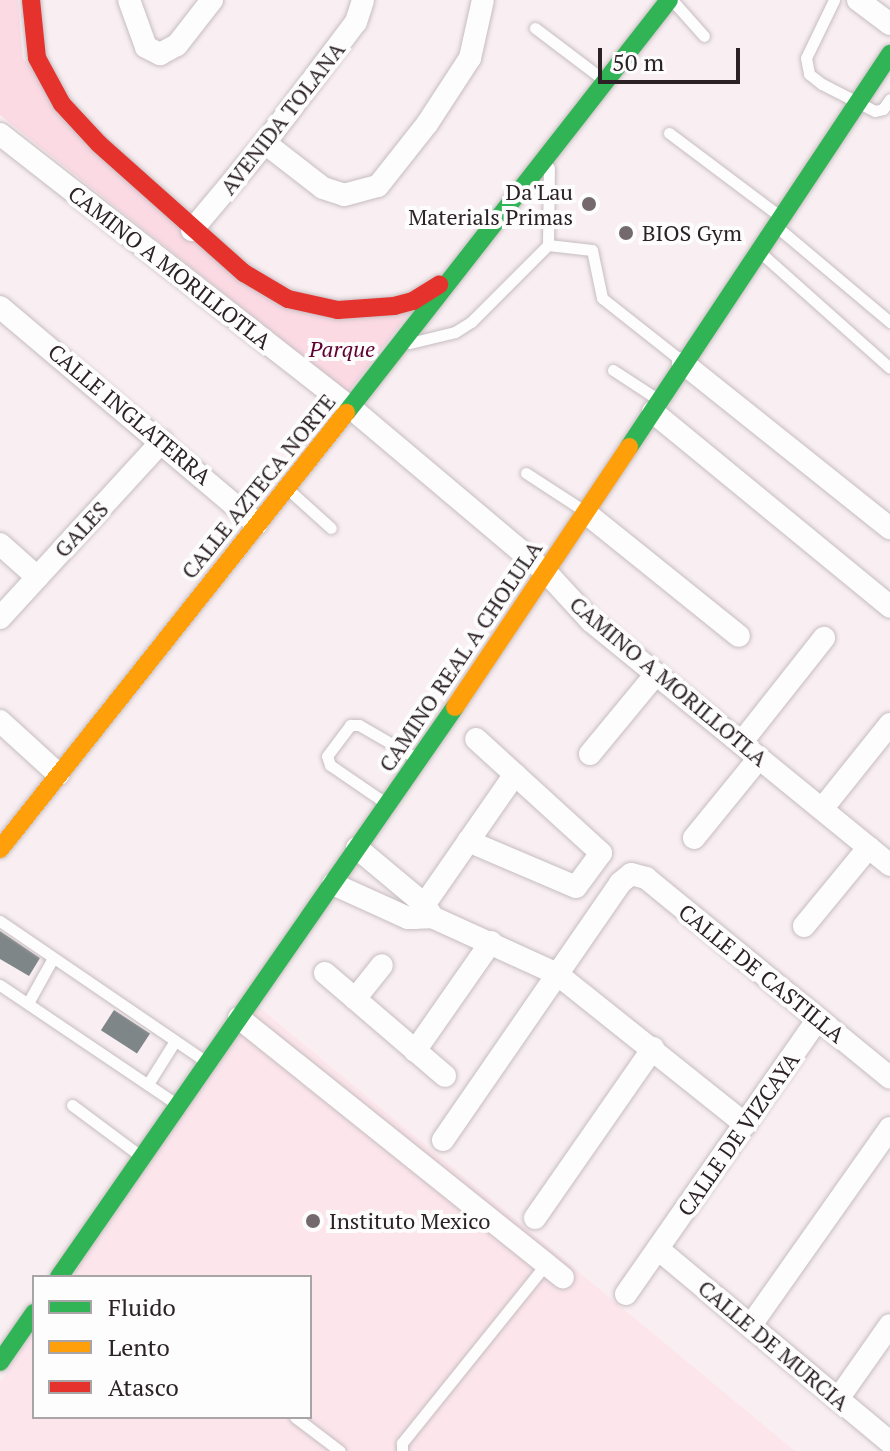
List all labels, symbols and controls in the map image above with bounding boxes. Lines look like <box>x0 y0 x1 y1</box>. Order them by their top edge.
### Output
scale bar <box>602 32 744 82</box>
street label: AVENIDA TOLANA <box>214 36 350 200</box>
text: 50 m <box>612 46 664 78</box>
place label: Da'Lau Materials Primas <box>408 178 573 230</box>
street label: CAMINO A MORILLOTLA <box>63 179 277 355</box>
marker: Da'Lau Materials Primas <box>580 195 598 213</box>
place label: BIOS Gym <box>642 220 742 246</box>
marker: BIOS Gym <box>617 224 635 242</box>
park label: Parque <box>309 336 375 362</box>
street label: CALLE INGLATERRA <box>43 338 217 490</box>
street label: CALLE AZTECA NORTE <box>175 388 341 584</box>
street label: GALES <box>49 496 113 562</box>
street label: CAMINO REAL A CHOLULA <box>373 535 547 777</box>
street label: CAMINO A MORILLOTLA <box>564 590 774 772</box>
street label: CALLE DE CASTILLA <box>674 898 850 1048</box>
street label: CALLE DE VIZCAYA <box>671 1047 805 1221</box>
place label: Instituto Mexico <box>329 1208 490 1234</box>
marker: Instituto Mexico <box>304 1212 322 1230</box>
street label: CALLE DE MURCIA <box>693 1274 855 1416</box>
legend <box>32 1275 312 1419</box>
text: Fluido <box>108 1291 176 1323</box>
text: Lento <box>108 1331 170 1363</box>
text: Atasco <box>108 1371 179 1403</box>

